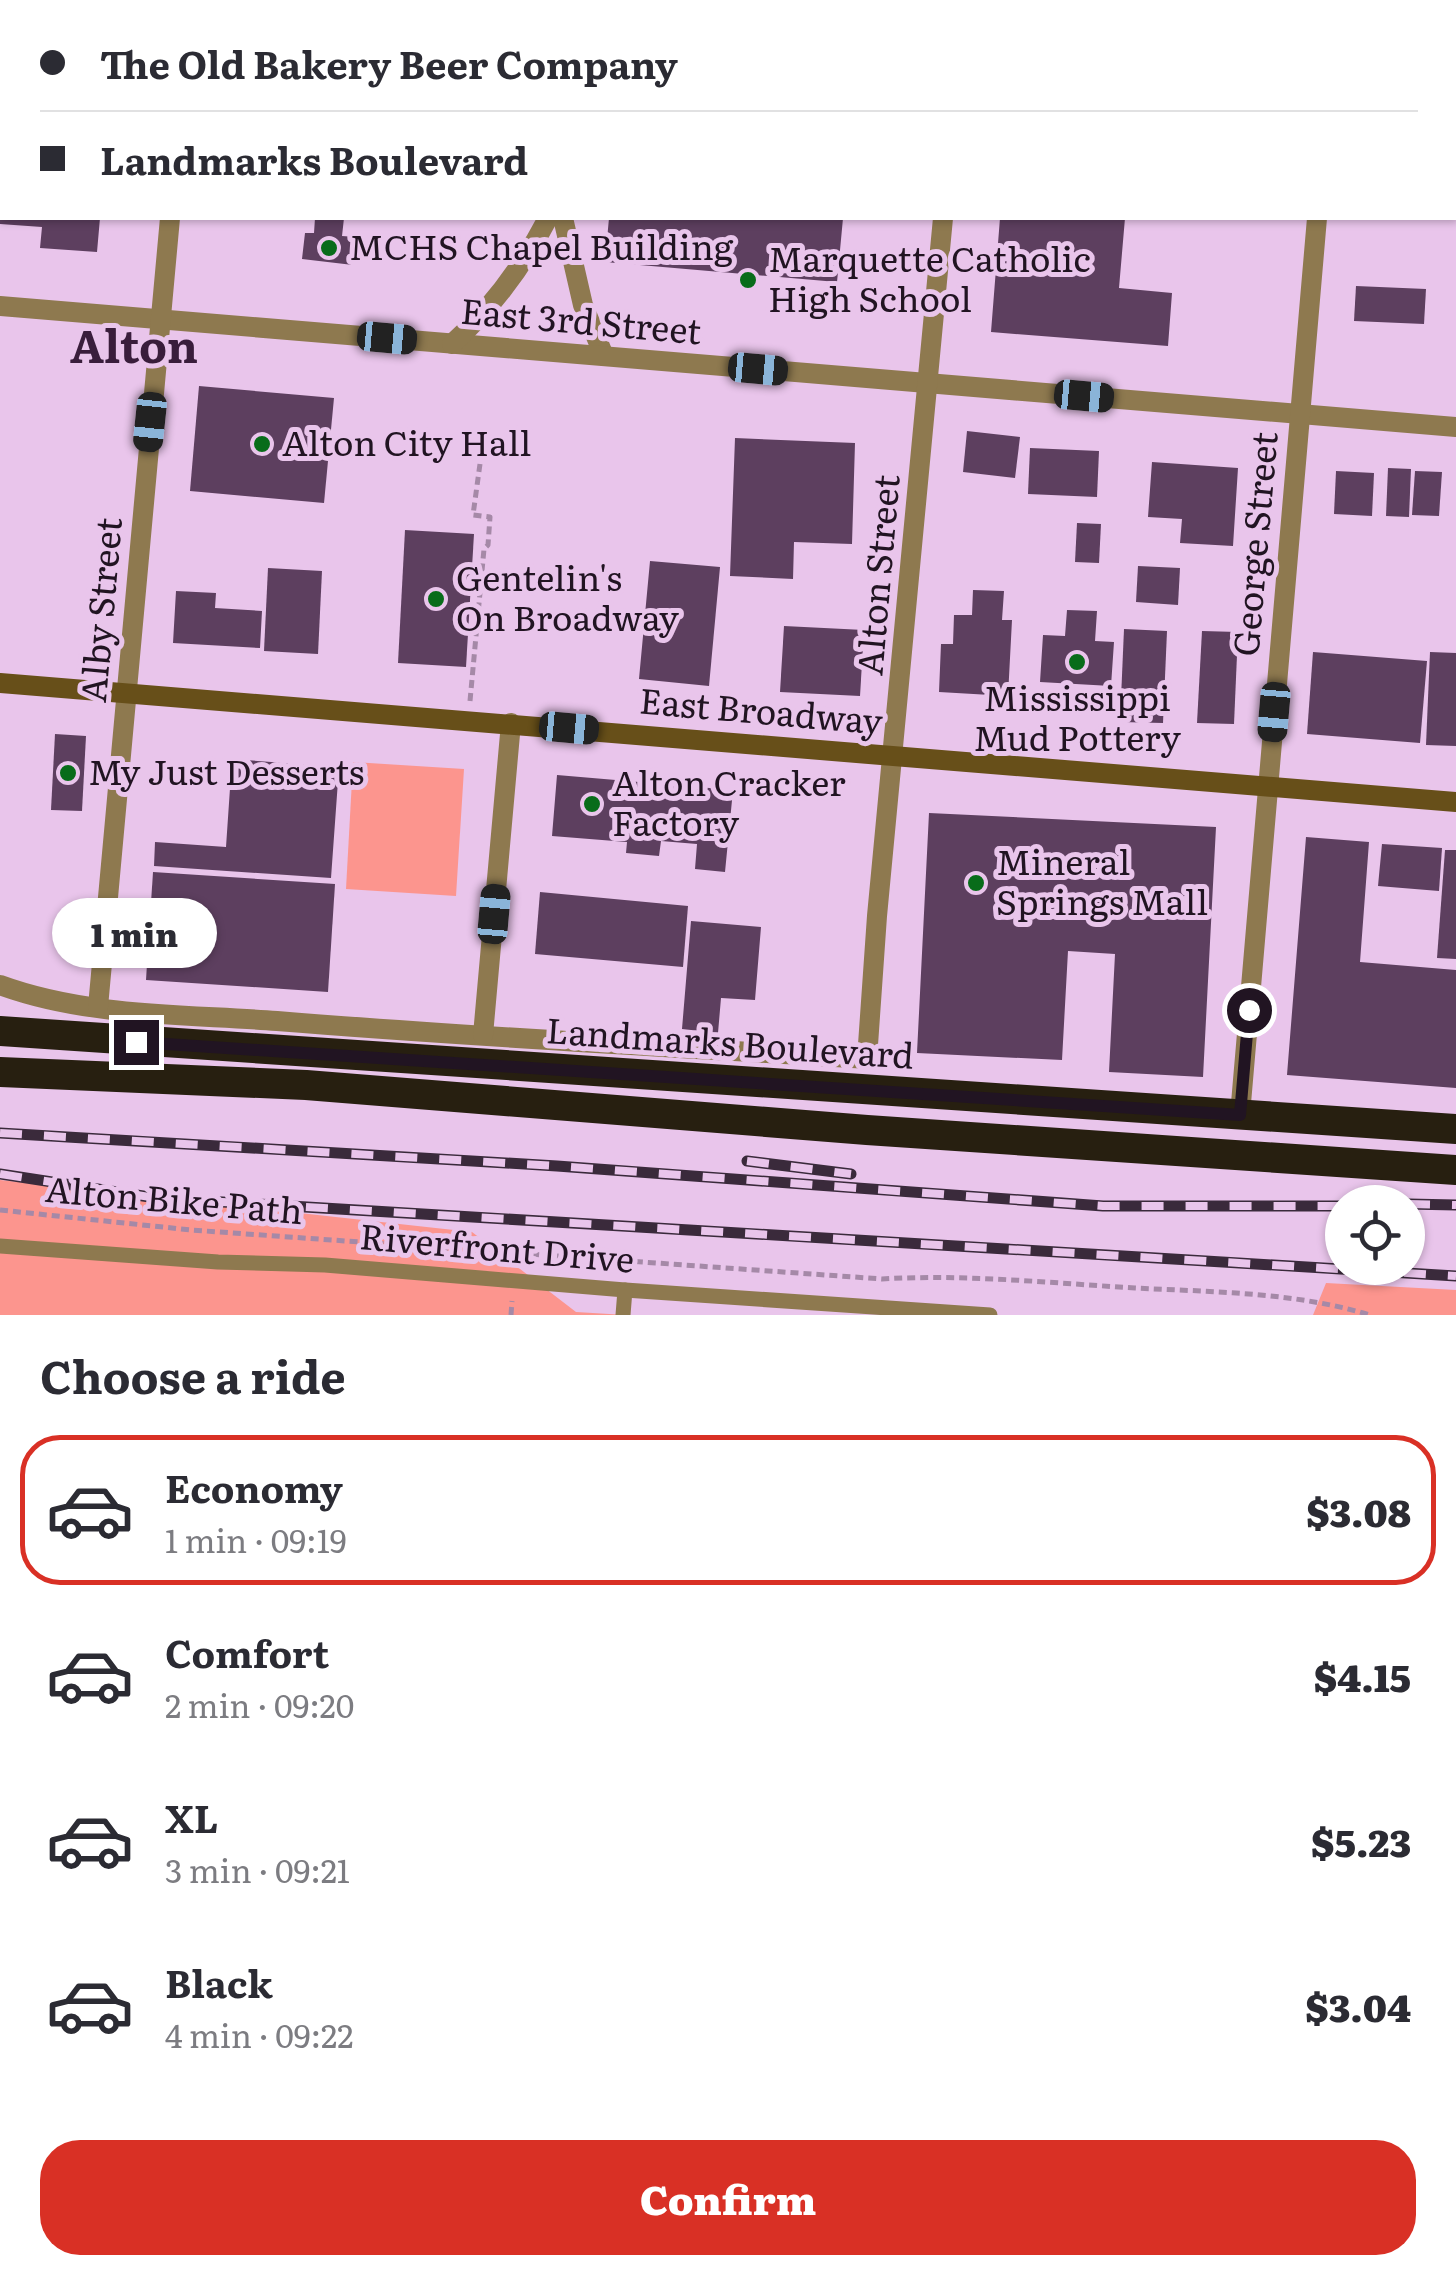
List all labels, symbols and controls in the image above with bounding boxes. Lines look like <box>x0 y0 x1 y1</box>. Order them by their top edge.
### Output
text: The Old Bakery Beer Company <box>100 34 678 91</box>
text: Landmarks Boulevard <box>100 130 528 187</box>
place label: MCHS Chapel Building <box>349 219 734 271</box>
place label: Marquette Catholic High School <box>768 231 1091 323</box>
marker: MCHS Chapel Building <box>318 237 340 259</box>
marker: Marquette Catholic High School <box>737 269 759 291</box>
street label: East 3rd Street <box>459 283 704 355</box>
district label: Alton <box>70 310 198 377</box>
car <box>356 320 418 356</box>
car <box>727 351 789 387</box>
car <box>1053 378 1115 414</box>
car <box>132 391 168 453</box>
place label: Alton City Hall <box>282 415 531 467</box>
street label: George Street <box>1217 429 1289 658</box>
marker: Alton City Hall <box>251 433 273 455</box>
street label: Alton Street <box>841 472 911 677</box>
street label: Alby Street <box>65 515 133 704</box>
place label: Gentelin's On Broadway <box>456 550 680 642</box>
marker: Gentelin's On Broadway <box>425 588 447 610</box>
marker: Mississippi Mud Pottery <box>1066 651 1088 673</box>
place label: Mississippi Mud Pottery <box>973 670 1182 762</box>
street label: East Broadway <box>638 672 886 746</box>
car <box>1256 681 1292 743</box>
car <box>538 710 600 746</box>
place label: My Just Desserts <box>88 744 364 796</box>
place label: Alton Cracker Factory <box>612 755 846 847</box>
marker: My Just Desserts <box>57 762 79 784</box>
marker: Alton Cracker Factory <box>581 793 603 815</box>
place label: Mineral Springs Mall <box>996 834 1208 926</box>
marker: Mineral Springs Mall <box>965 872 987 894</box>
car <box>476 883 512 945</box>
callout: 1 min <box>54 897 218 967</box>
text: 1 min <box>91 909 178 957</box>
route start <box>1227 988 1272 1033</box>
street label: Landmarks Boulevard <box>545 1002 916 1080</box>
route end <box>114 1020 159 1065</box>
street label: Alton Bike Path <box>43 1161 305 1235</box>
map controls <box>1325 1185 1425 1285</box>
button: locate <box>1325 1185 1425 1285</box>
street label: Riverfront Drive <box>358 1208 637 1284</box>
text: Choose a ride <box>40 1341 346 1408</box>
text: Economy <box>165 1458 343 1515</box>
icon: car <box>45 1465 135 1555</box>
text: $3.08 <box>1306 1482 1411 1539</box>
text: 1 min · 09:19 <box>165 1515 346 1563</box>
text: Comfort <box>165 1623 329 1680</box>
icon: car <box>45 1630 135 1720</box>
text: $4.15 <box>1314 1647 1411 1704</box>
text: 2 min · 09:20 <box>165 1680 354 1728</box>
text: XL <box>165 1788 218 1845</box>
icon: car <box>45 1795 135 1885</box>
text: $5.23 <box>1311 1812 1411 1869</box>
text: 3 min · 09:21 <box>165 1845 350 1893</box>
text: Black <box>165 1953 273 2010</box>
icon: car <box>45 1960 135 2050</box>
text: $3.04 <box>1305 1977 1411 2034</box>
text: 4 min · 09:22 <box>165 2010 353 2058</box>
button: Confirm <box>40 2140 1416 2255</box>

